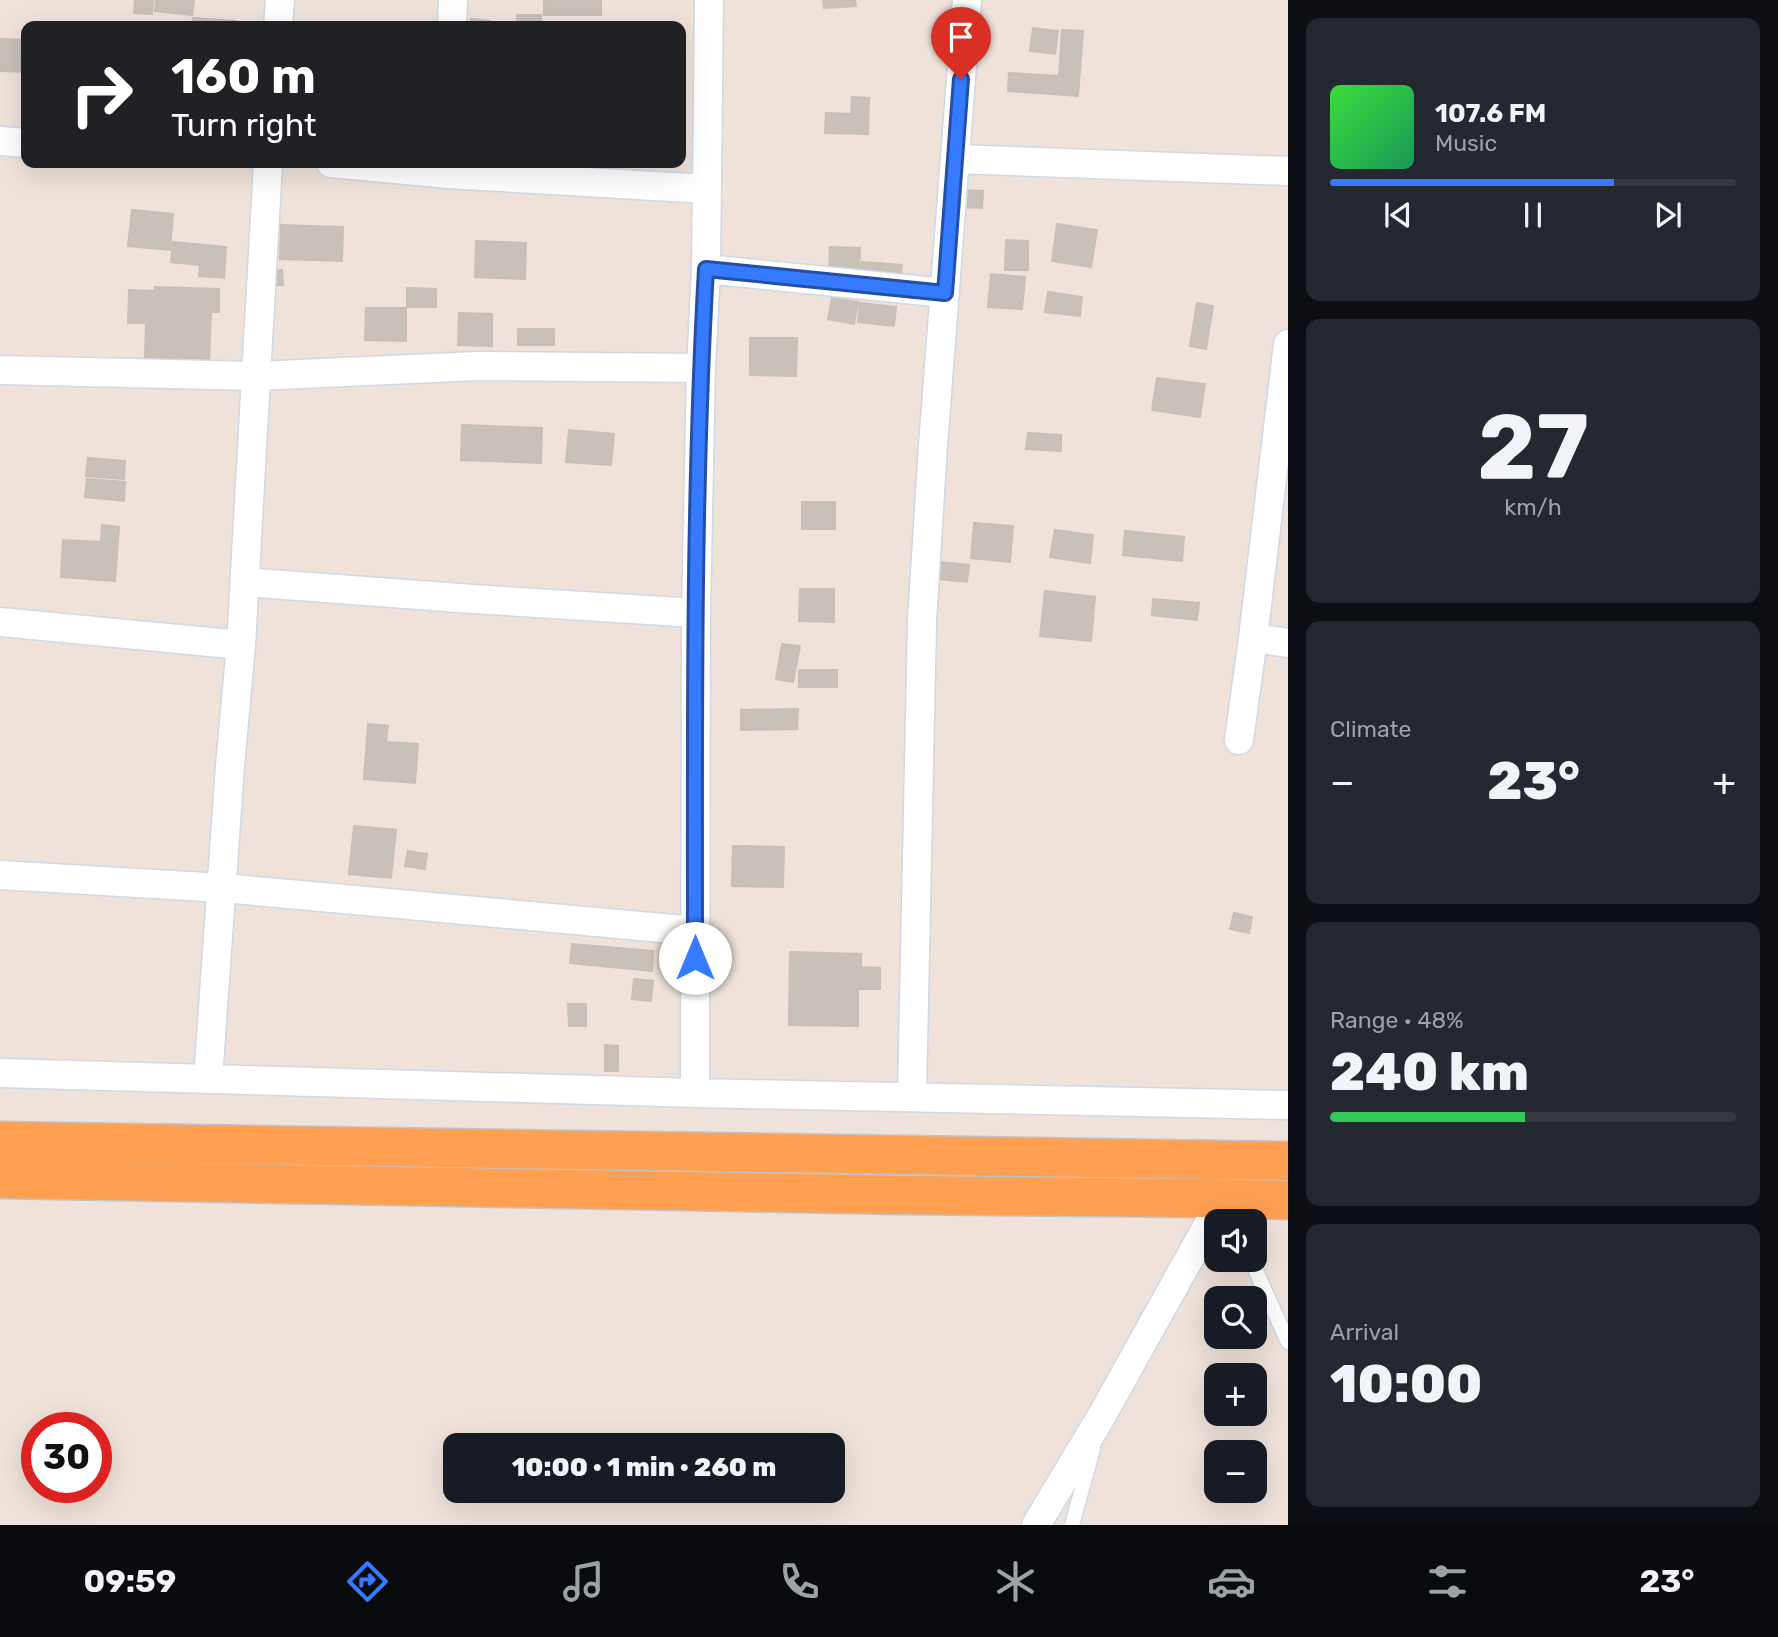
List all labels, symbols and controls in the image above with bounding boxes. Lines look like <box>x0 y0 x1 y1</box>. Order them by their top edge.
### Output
pin <box>931 7 991 79</box>
icon: arrive <box>942 18 980 56</box>
text: 160 m <box>171 47 316 105</box>
icon: right <box>56 49 147 140</box>
text: 107.6 FM <box>1435 98 1546 129</box>
text: Turn right <box>171 106 316 144</box>
text: Music <box>1435 129 1497 157</box>
icon: previous <box>1379 196 1417 234</box>
icon: pause <box>1514 196 1552 234</box>
icon: next <box>1649 196 1687 234</box>
text: 27 <box>1477 393 1589 501</box>
text: km/h <box>1504 493 1562 521</box>
text: Climate <box>1330 715 1411 743</box>
text: 23° <box>1487 750 1580 812</box>
text: − <box>1330 759 1355 805</box>
text: + <box>1712 759 1736 805</box>
position arrow <box>658 921 732 995</box>
text: Range · 48% <box>1330 1006 1464 1034</box>
text: 240 km <box>1330 1041 1529 1103</box>
map controls <box>1204 1209 1267 1503</box>
button: sound <box>1204 1209 1267 1272</box>
button: search <box>1204 1286 1267 1349</box>
text: Arrival <box>1330 1318 1399 1346</box>
text: 10:00 <box>1330 1353 1482 1415</box>
button: + <box>1204 1363 1267 1426</box>
speed limit sign: 30 <box>21 1412 112 1503</box>
button: − <box>1204 1440 1267 1503</box>
text: 10:00 · 1 min · 260 m <box>512 1452 776 1483</box>
icon: directions <box>343 1557 392 1606</box>
icon: music <box>559 1557 608 1606</box>
icon: phone <box>775 1557 824 1606</box>
icon: climate <box>991 1557 1040 1606</box>
icon: car <box>1207 1557 1256 1606</box>
icon: filters <box>1423 1557 1472 1606</box>
text: 09:59 <box>84 1562 176 1600</box>
text: 23° <box>1639 1562 1694 1600</box>

